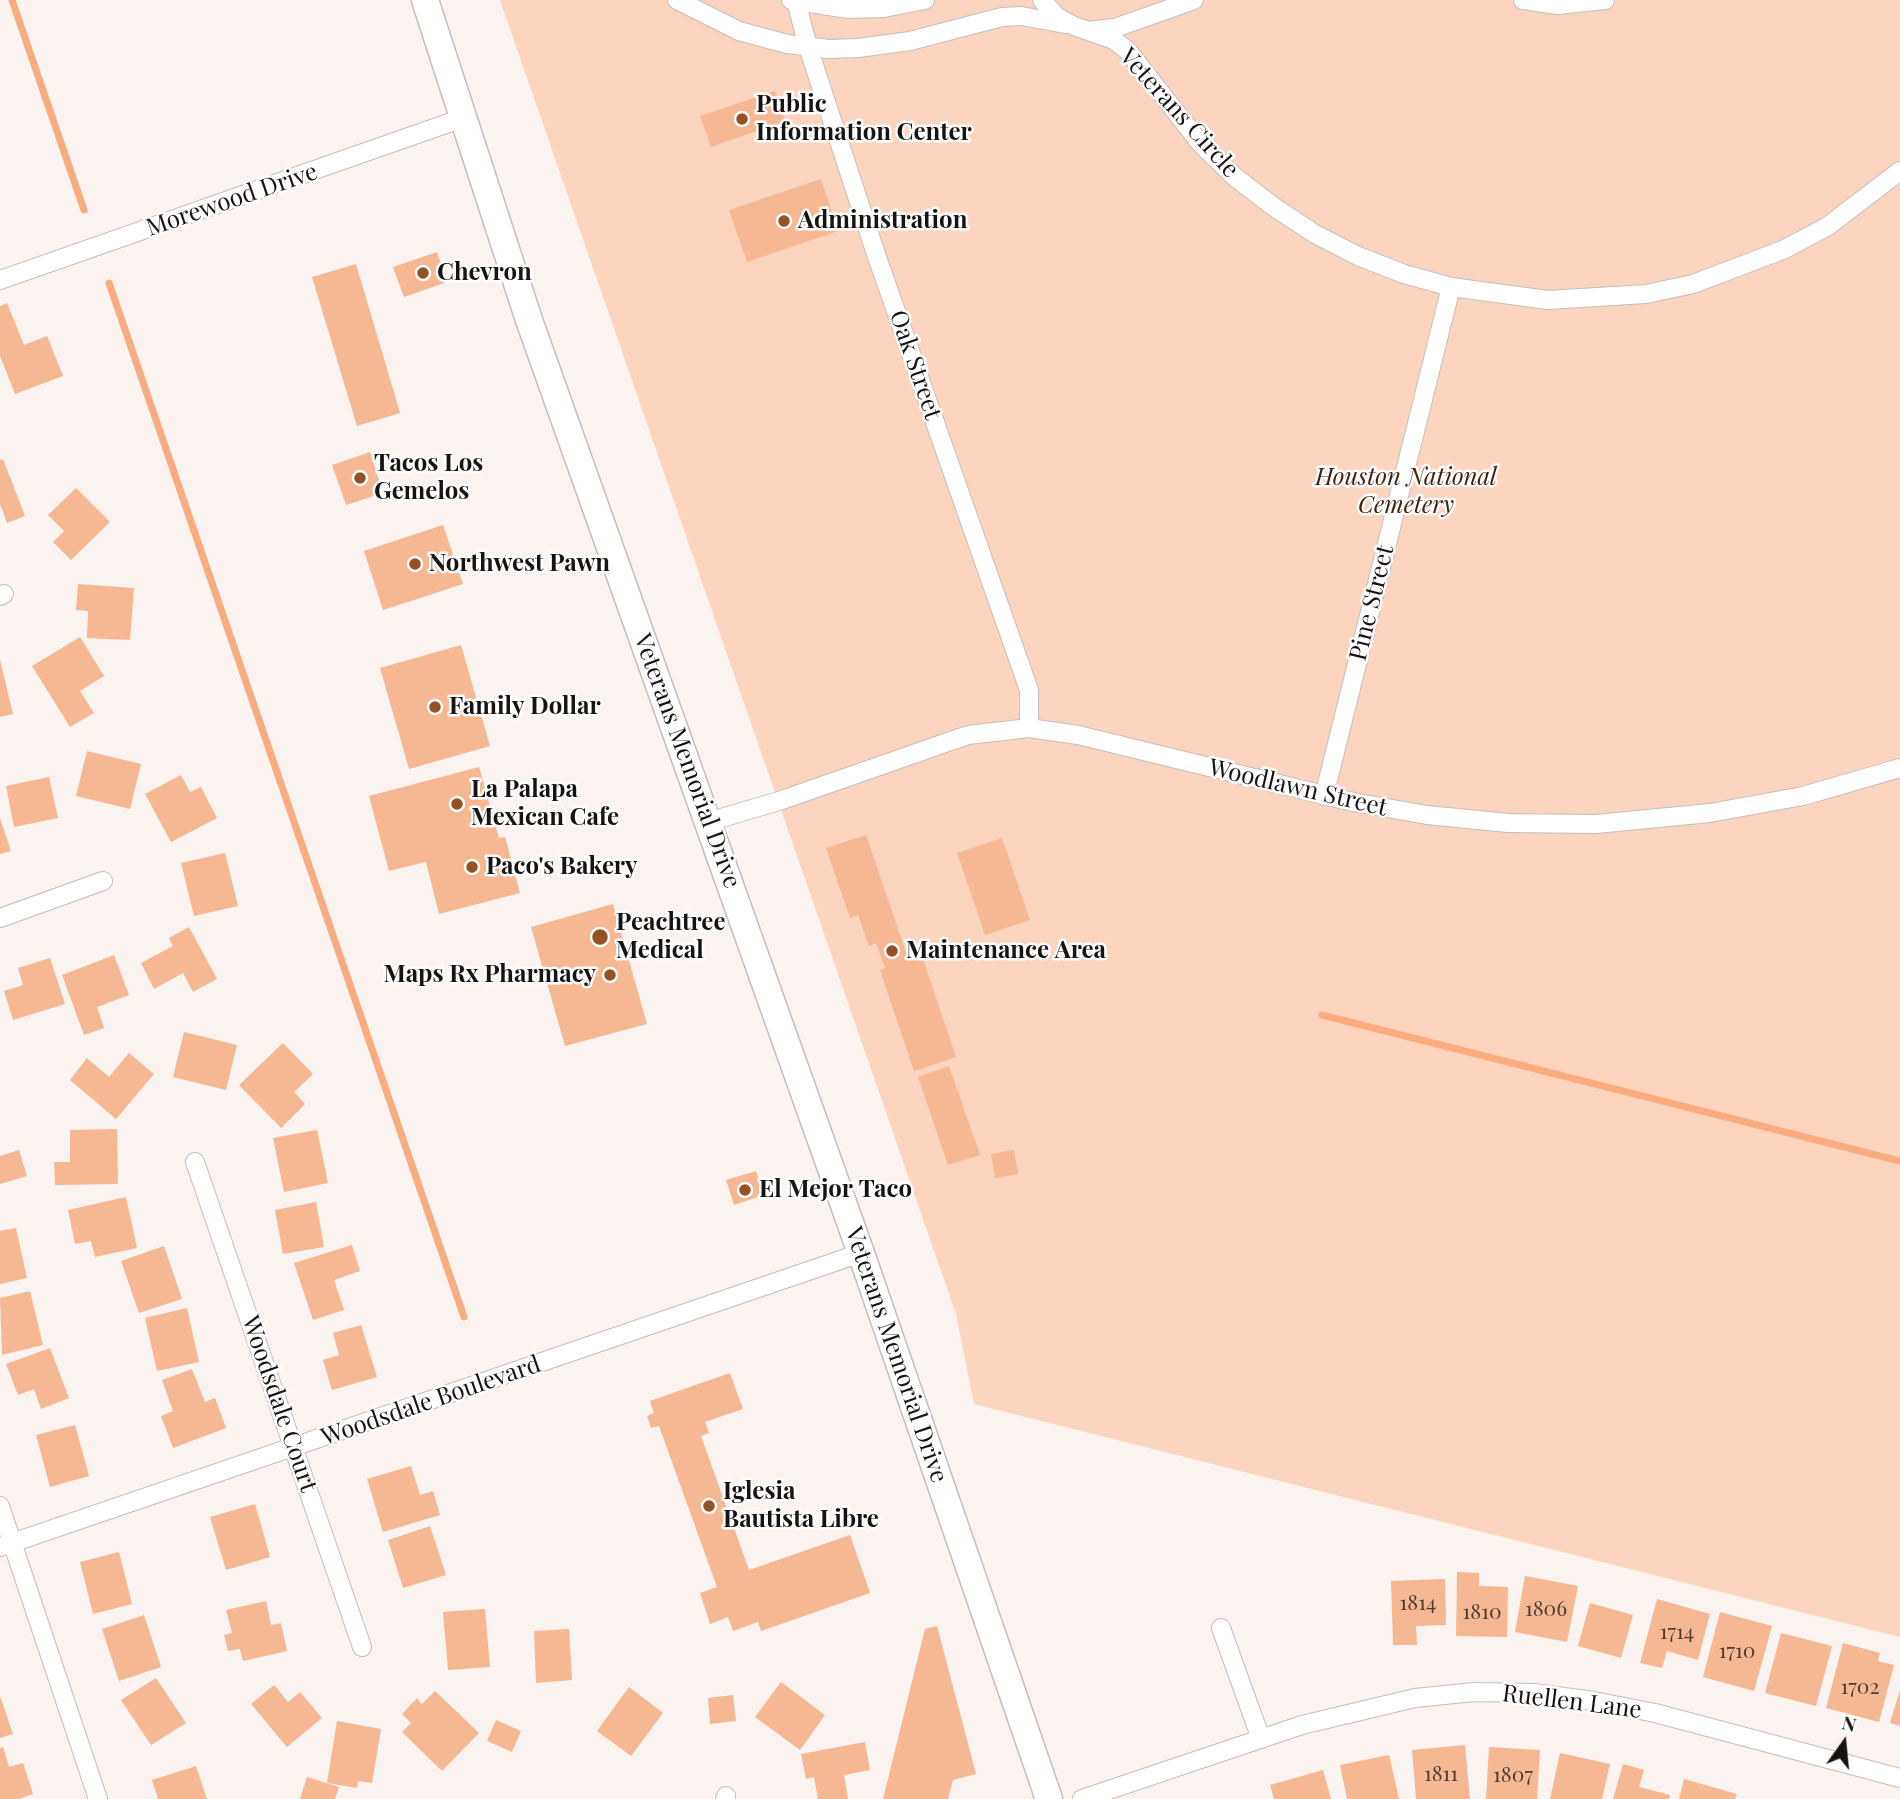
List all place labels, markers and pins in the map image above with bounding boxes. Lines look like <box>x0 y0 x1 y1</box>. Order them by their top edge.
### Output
place label: Public Information Center <box>756 91 972 147</box>
marker: Public Information Center <box>734 111 750 127</box>
place label: Administration <box>798 207 967 235</box>
marker: Administration <box>776 213 792 229</box>
place label: Chevron <box>437 259 532 287</box>
marker: Chevron <box>415 265 431 281</box>
place label: Tacos Los Gemelos <box>374 450 483 506</box>
marker: Tacos Los Gemelos <box>352 470 368 486</box>
place label: Northwest Pawn <box>429 550 610 578</box>
marker: Northwest Pawn <box>407 556 423 572</box>
place label: Family Dollar <box>449 693 601 721</box>
marker: Family Dollar <box>427 699 443 715</box>
place label: La Palapa Mexican Cafe <box>471 776 619 832</box>
marker: La Palapa Mexican Cafe <box>449 796 465 812</box>
place label: Paco's Bakery <box>486 853 638 881</box>
marker: Paco's Bakery <box>464 859 480 875</box>
place label: Peachtree Medical <box>616 909 726 965</box>
marker: Peachtree Medical <box>590 927 610 947</box>
place label: Maintenance Area <box>906 937 1106 965</box>
marker: Maintenance Area <box>884 943 900 959</box>
place label: Maps Rx Pharmacy <box>384 961 596 989</box>
marker: Maps Rx Pharmacy <box>602 967 618 983</box>
place label: El Mejor Taco <box>759 1176 912 1204</box>
marker: El Mejor Taco <box>737 1182 753 1198</box>
place label: Iglesia Bautista Libre <box>723 1478 879 1534</box>
marker: Iglesia Bautista Libre <box>701 1498 717 1514</box>

